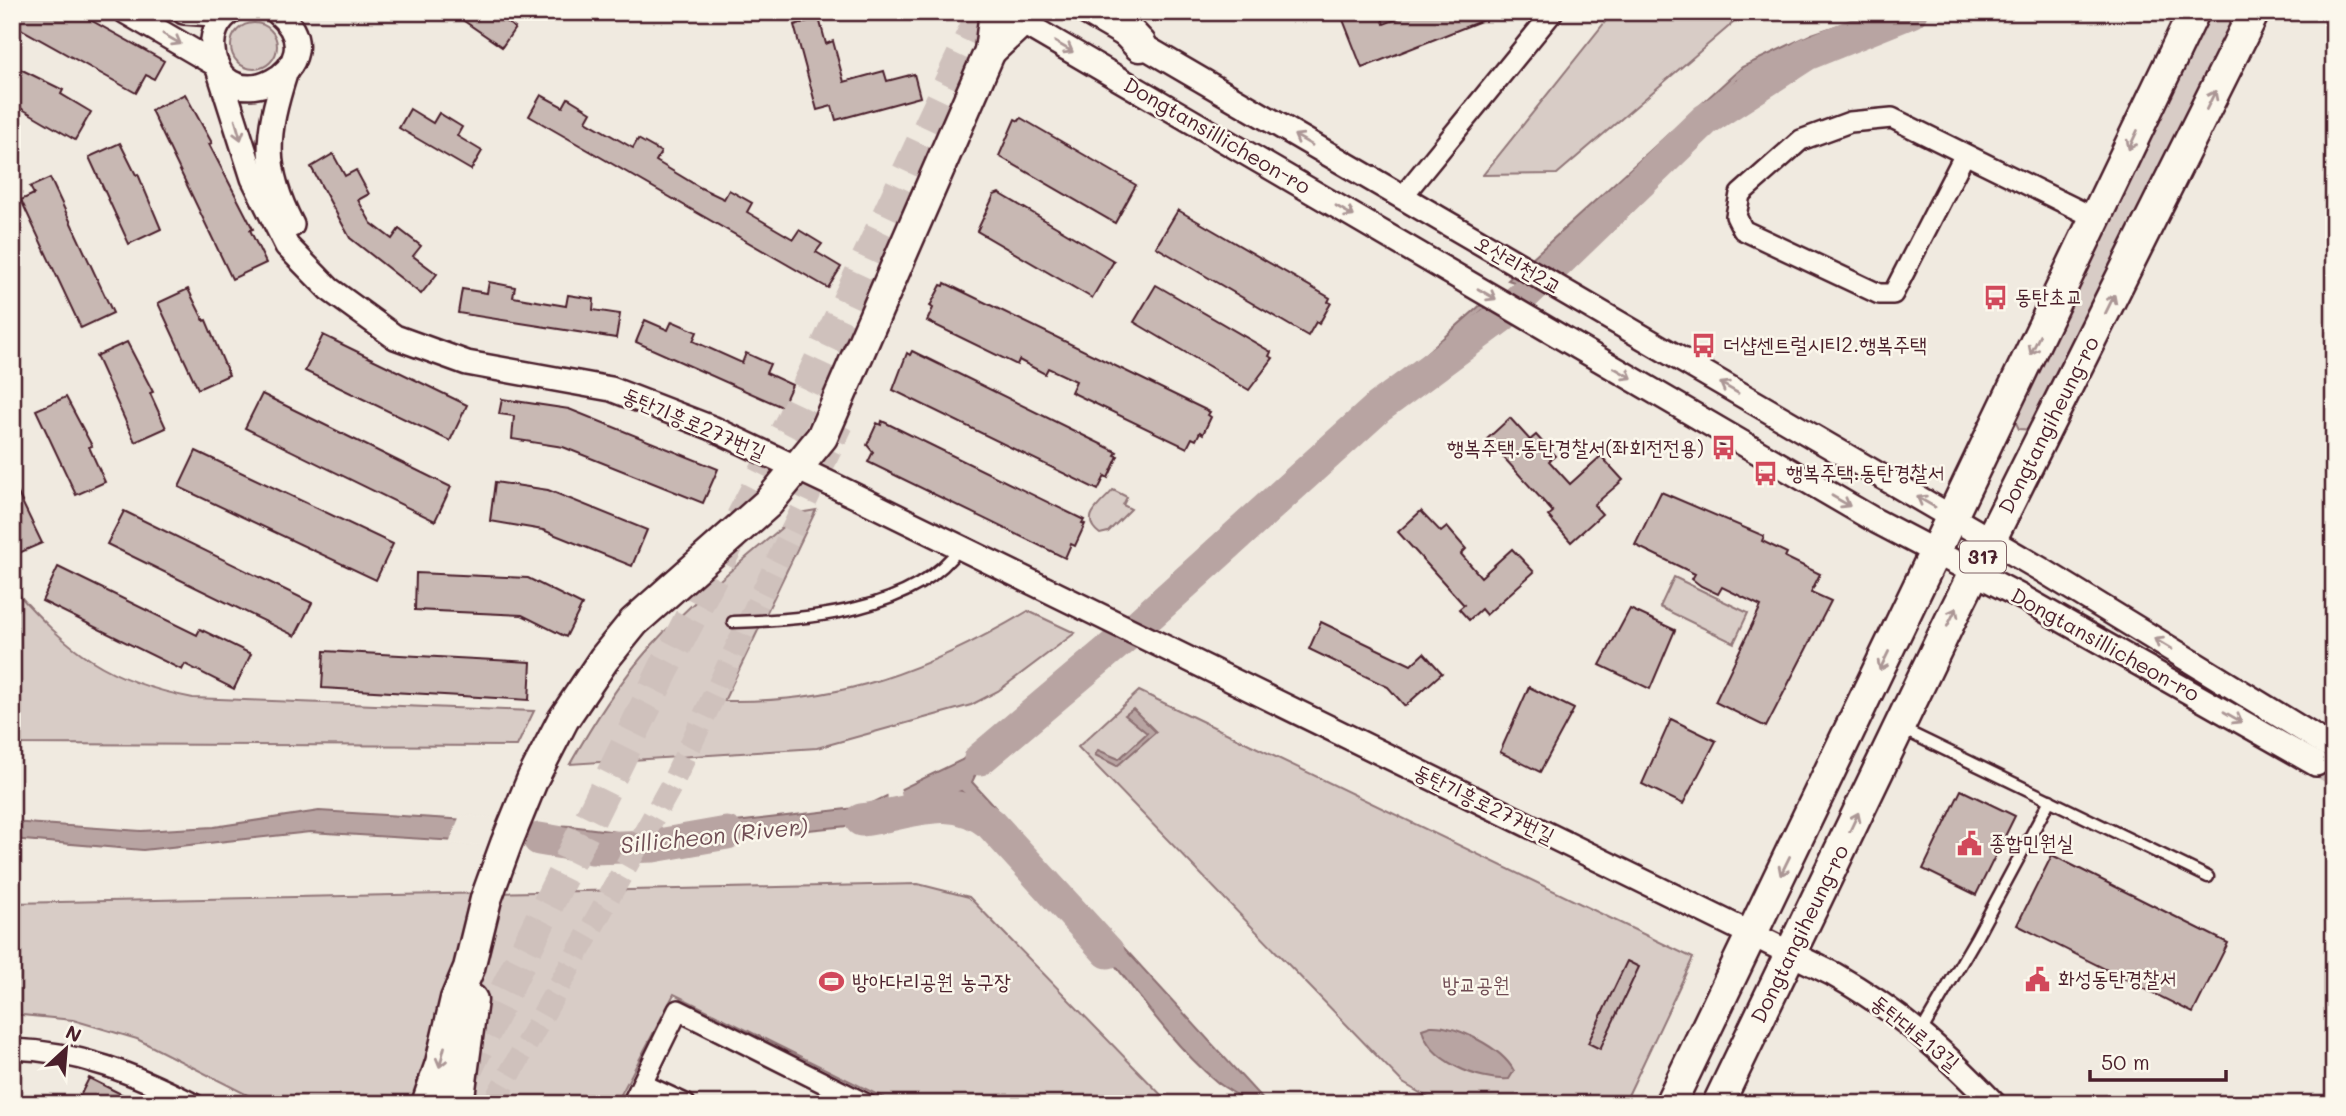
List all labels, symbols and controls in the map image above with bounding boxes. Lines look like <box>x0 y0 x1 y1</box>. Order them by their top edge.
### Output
one-way arrow <box>161 32 181 46</box>
one-way arrow <box>1054 40 1074 54</box>
street label: Dongtansillicheon-ro <box>1119 70 1316 199</box>
one-way arrow <box>2204 90 2218 111</box>
one-way arrow <box>232 119 245 141</box>
one-way arrow <box>2125 129 2139 150</box>
one-way arrow <box>1294 133 1314 147</box>
one-way arrow <box>1335 204 1355 218</box>
street label: 오산리천2교 <box>1470 228 1567 299</box>
place label: 동탄초교 <box>2015 282 2083 309</box>
bus stop icon: 동탄초교 <box>1981 283 2009 311</box>
one-way arrow <box>1476 287 1496 301</box>
one-way arrow <box>2103 294 2117 315</box>
place label: 더샵센트럴시티2.행복주택 <box>1723 330 1927 357</box>
bus stop icon: 더샵센트럴시티2.행복주택 <box>1689 331 1717 359</box>
street label: Dongtangiheung-ro <box>1991 331 2104 517</box>
one-way arrow <box>2027 335 2040 356</box>
one-way arrow <box>1613 367 1633 381</box>
street label: 동탄기흥로277번길 <box>619 380 771 465</box>
one-way arrow <box>1719 381 1740 394</box>
place label: 행복주택.동탄경찰서(좌회전전용) <box>1447 433 1704 460</box>
bus stop icon: 행복주택.동탄경찰서(좌회전전용) <box>1710 434 1738 462</box>
place label: 행복주택.동탄경찰서 <box>1786 458 1944 485</box>
bus stop icon: 행복주택.동탄경찰서 <box>1752 459 1780 487</box>
one-way arrow <box>1831 494 1851 508</box>
one-way arrow <box>1916 495 1936 509</box>
road number: 317 <box>1960 542 2006 572</box>
street label: Dongtansillicheon-ro <box>2007 581 2205 707</box>
one-way arrow <box>1946 607 1960 628</box>
one-way arrow <box>2153 637 2173 651</box>
one-way arrow <box>1877 650 1890 671</box>
one-way arrow <box>2223 710 2243 724</box>
street label: 동탄기흥로277번길 <box>1410 757 1560 848</box>
water label: Sillicheon (River) <box>619 810 809 860</box>
one-way arrow <box>1848 812 1861 833</box>
place label: 종합민원실 <box>1989 828 2074 855</box>
public building icon: 종합민원실 <box>1955 829 1983 857</box>
street label: Dongtangiheung-ro <box>1744 840 1854 1027</box>
one-way arrow <box>1778 856 1791 877</box>
place label: 화성동탄경찰서 <box>2058 964 2176 991</box>
public building icon: 화성동탄경찰서 <box>2024 965 2052 993</box>
place label: 방아다리공원 농구장 <box>852 967 1011 994</box>
sports icon: 방아다리공원 농구장 <box>818 968 846 996</box>
park label: 방교공원 <box>1442 970 1510 997</box>
street label: 동탄대로13길 <box>1866 988 1966 1076</box>
north arrow <box>32 1014 102 1084</box>
text: N <box>62 1019 86 1048</box>
scale bar <box>2090 1039 2227 1083</box>
one-way arrow <box>435 1045 448 1067</box>
text: 50 m <box>2101 1048 2150 1075</box>

